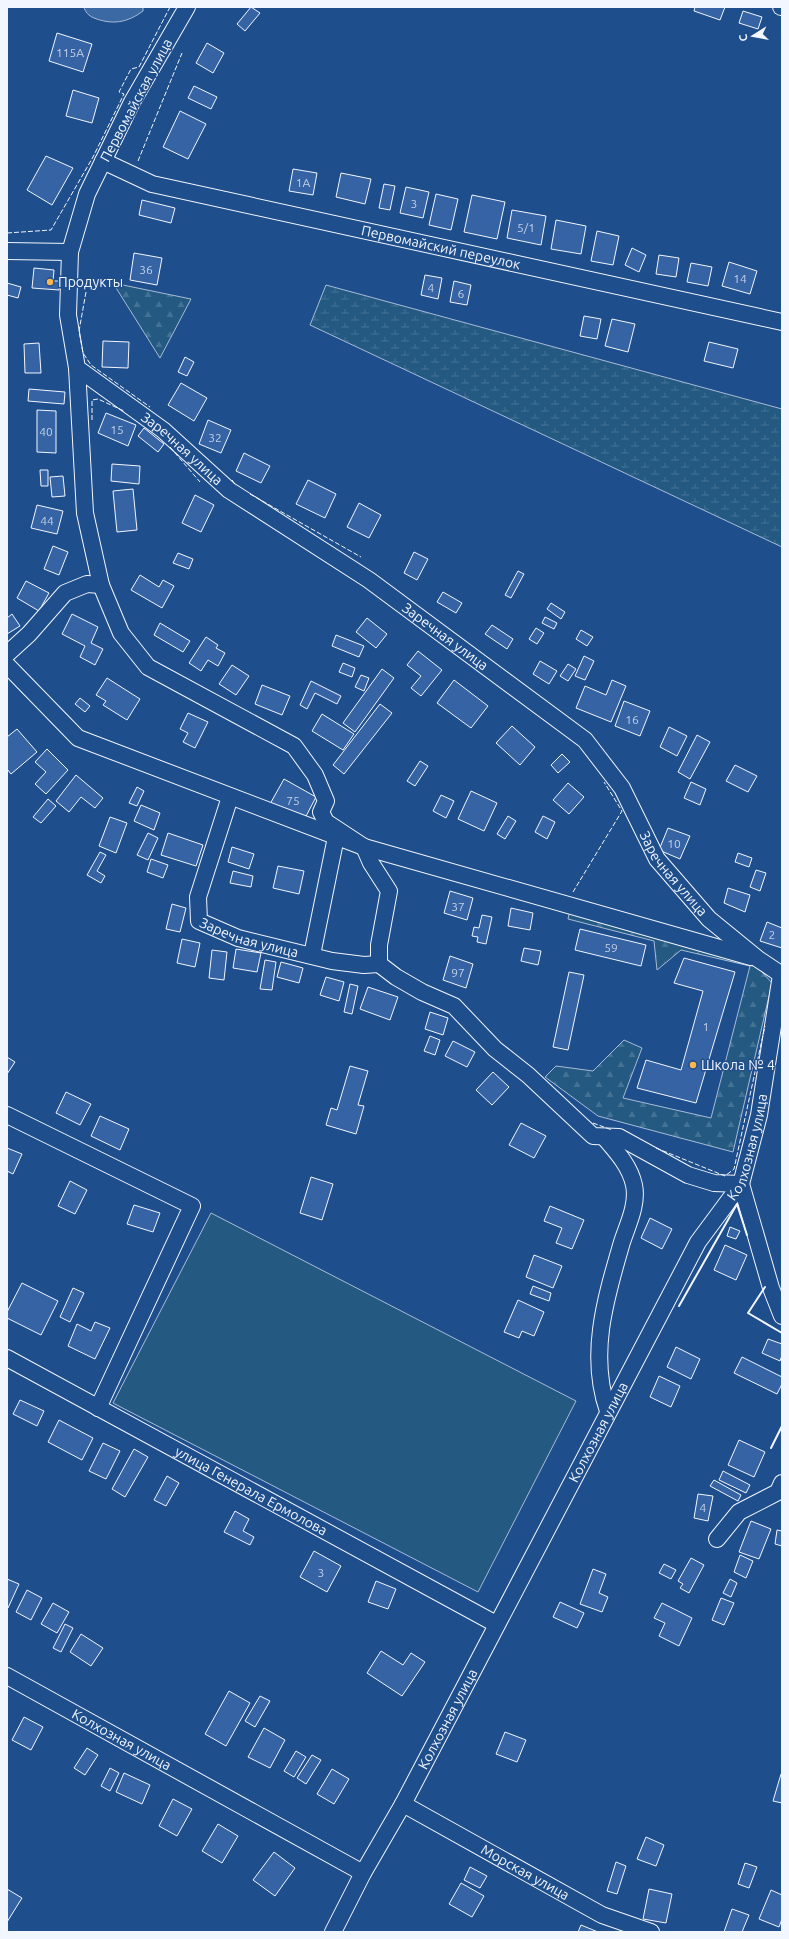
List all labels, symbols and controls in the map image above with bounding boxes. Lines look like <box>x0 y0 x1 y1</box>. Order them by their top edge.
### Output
north arrow <box>733 16 773 56</box>
text: С <box>737 33 750 43</box>
street label: Первомайская улица <box>97 36 175 164</box>
house number: 115А <box>56 46 84 59</box>
house number: 1А <box>296 176 310 189</box>
house number: 3 <box>411 197 417 210</box>
house number: 5/1 <box>517 221 535 234</box>
street label: Первомайский переулок <box>360 222 522 273</box>
house number: 36 <box>139 263 153 276</box>
house number: 14 <box>733 272 747 285</box>
place label: Продукты <box>58 274 123 290</box>
marker: Продукты <box>45 277 55 287</box>
house number: 4 <box>428 281 435 294</box>
house number: 6 <box>458 287 465 300</box>
street label: Заречная улица <box>138 409 226 488</box>
house number: 15 <box>110 423 124 436</box>
house number: 40 <box>39 425 53 438</box>
house number: 32 <box>208 431 222 444</box>
house number: 44 <box>40 514 54 527</box>
street label: Заречная улица <box>399 599 491 674</box>
house number: 16 <box>625 713 639 726</box>
house number: 75 <box>286 794 300 807</box>
street label: Заречная улица <box>637 828 711 919</box>
house number: 10 <box>667 837 681 850</box>
house number: 37 <box>451 900 465 913</box>
street label: Заречная улица <box>197 914 300 960</box>
house number: 2 <box>769 928 775 941</box>
house number: 59 <box>604 941 618 954</box>
house number: 97 <box>451 966 465 979</box>
house number: 1 <box>703 1020 709 1033</box>
place label: Школа № 4 <box>701 1057 775 1073</box>
marker: Школа № 4 <box>688 1060 698 1070</box>
street label: Колхозная улица <box>724 1093 770 1204</box>
street label: Колхозная улица <box>565 1379 631 1485</box>
street label: улица Генерала Ермолова <box>172 1443 330 1539</box>
house number: 4 <box>700 1501 707 1514</box>
house number: 3 <box>318 1566 324 1579</box>
street label: Колхозная улица <box>415 1666 481 1772</box>
street label: Колхозная улица <box>69 1706 174 1773</box>
street label: Морская улица <box>478 1841 572 1903</box>

